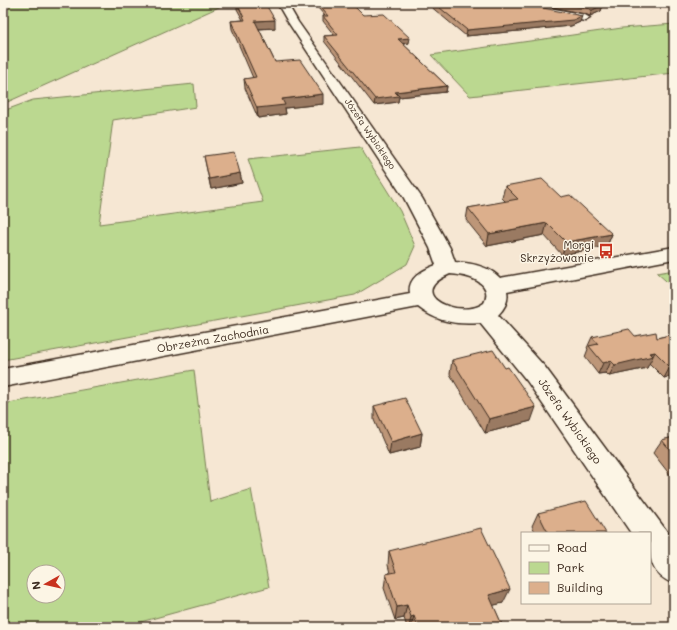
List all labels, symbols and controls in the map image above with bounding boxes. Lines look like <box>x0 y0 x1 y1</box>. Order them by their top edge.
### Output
street label: Józefa Wybickiego <box>343 96 399 172</box>
place label: Morgi Skrzyżowanie <box>520 237 594 265</box>
bus stop icon: Morgi Skrzyżowanie <box>597 242 615 260</box>
street label: Obrzeżna Zachodnia <box>156 321 270 356</box>
street label: Józefa Wybickiego <box>535 375 606 467</box>
legend <box>521 532 651 604</box>
text: Road <box>557 539 587 555</box>
text: Park <box>557 559 584 575</box>
north arrow <box>26 564 66 604</box>
text: Building <box>557 579 603 595</box>
text: N <box>28 580 44 591</box>

